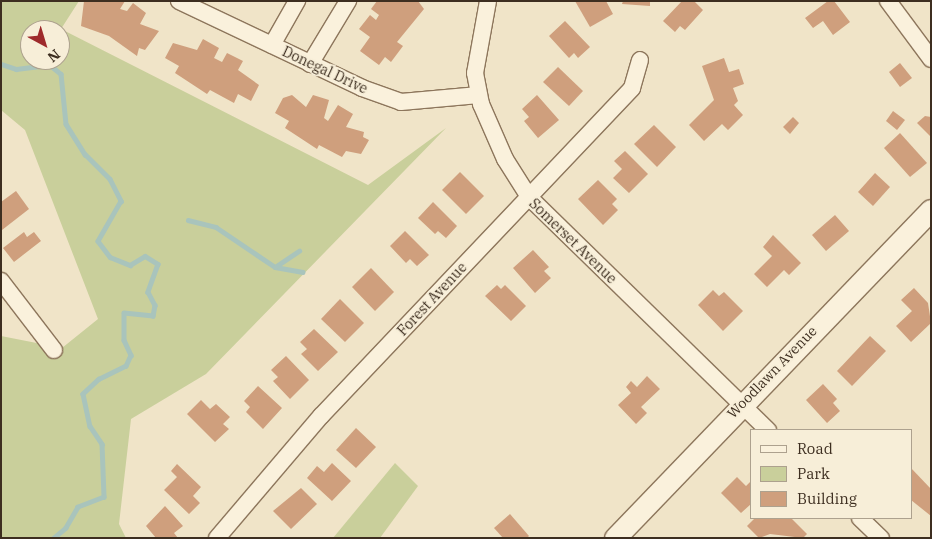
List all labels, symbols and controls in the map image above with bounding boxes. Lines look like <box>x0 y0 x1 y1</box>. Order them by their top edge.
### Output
north arrow <box>20 20 70 70</box>
street label: Donegal Drive <box>280 43 370 97</box>
text: N <box>44 45 64 66</box>
street label: Somerset Avenue <box>526 195 620 287</box>
street label: Forest Avenue <box>394 259 470 339</box>
street label: Woodlawn Avenue <box>724 322 820 422</box>
legend <box>750 429 912 519</box>
text: Road <box>797 439 833 458</box>
text: Park <box>797 464 830 483</box>
text: Building <box>797 489 857 508</box>

